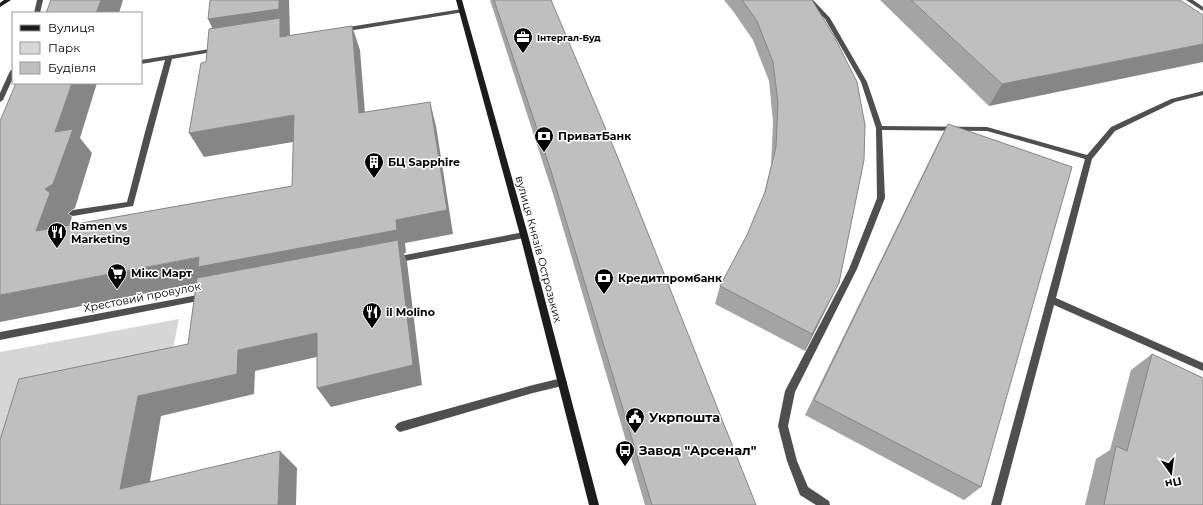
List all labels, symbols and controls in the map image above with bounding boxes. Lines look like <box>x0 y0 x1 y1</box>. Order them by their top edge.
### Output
legend <box>12 12 142 84</box>
text: Вулиця <box>48 20 95 35</box>
office icon: Інтергал-Буд <box>512 26 534 54</box>
place label: Інтергал-Буд <box>537 32 601 43</box>
text: Парк <box>48 40 80 55</box>
text: Будівля <box>48 60 96 75</box>
bank icon: ПриватБанк <box>533 125 555 153</box>
place label: ПриватБанк <box>558 129 632 143</box>
building icon: БЦ Sapphire <box>363 151 385 179</box>
place label: БЦ Sapphire <box>388 155 460 169</box>
street label: вулиця Князів Острозьких <box>513 174 565 324</box>
place label: Ramen vs Marketing <box>71 219 130 246</box>
restaurant icon: Ramen vs Marketing <box>46 221 68 249</box>
supermarket icon: Мікс Март <box>106 262 128 290</box>
place label: Мікс Март <box>131 266 192 280</box>
bank icon: Кредитпромбанк <box>593 267 615 295</box>
place label: Кредитпромбанк <box>618 271 723 285</box>
street label: Хрестовий провулок <box>82 279 202 315</box>
restaurant icon: il Molino <box>361 301 383 329</box>
place label: il Molino <box>386 305 435 319</box>
public building icon: Укрпошта <box>624 406 646 434</box>
place label: Укрпошта <box>649 409 720 425</box>
bus stop icon: Завод "Арсенал" <box>614 439 636 467</box>
place label: Завод "Арсенал" <box>638 442 757 458</box>
north arrow <box>1151 453 1191 493</box>
text: Пн <box>1164 474 1183 492</box>

